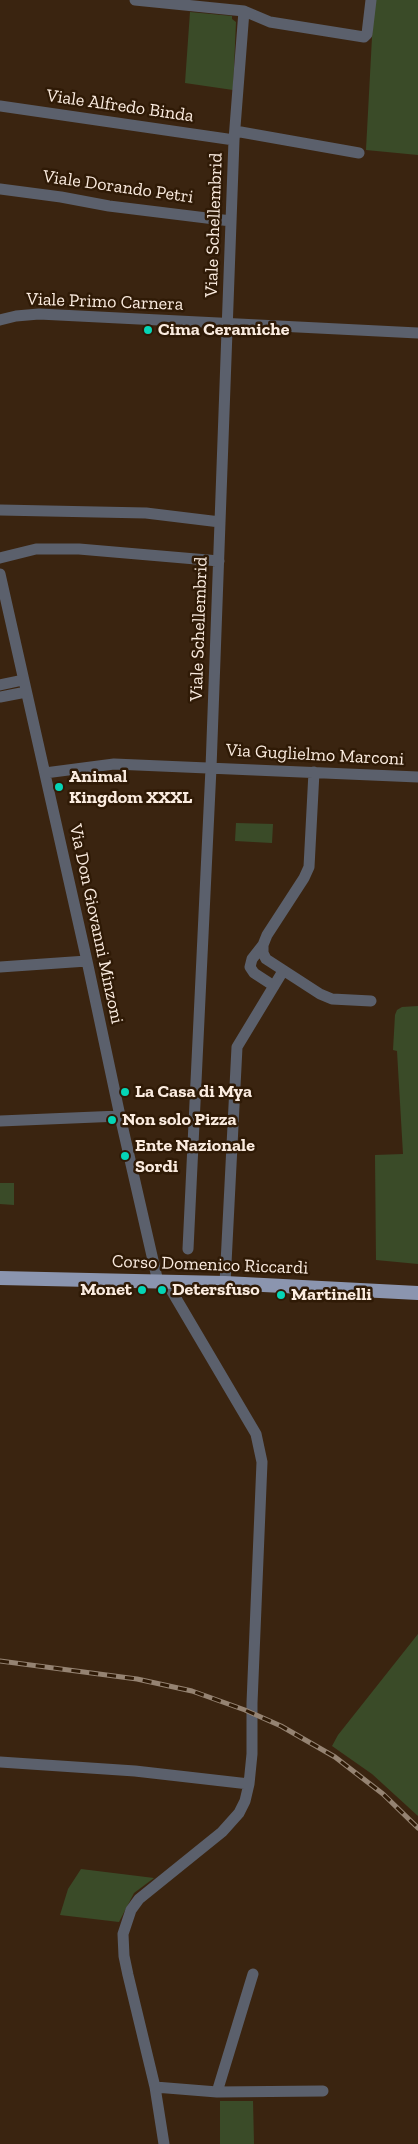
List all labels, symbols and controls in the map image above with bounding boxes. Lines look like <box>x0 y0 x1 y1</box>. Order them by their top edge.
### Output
street label: Viale Alfredo Binda <box>45 85 195 127</box>
street label: Viale Schellembrid <box>201 152 227 298</box>
street label: Viale Dorando Petri <box>41 166 195 208</box>
street label: Viale Primo Carnera <box>26 288 184 316</box>
place label: Cima Ceramiche <box>158 319 289 341</box>
marker: Cima Ceramiche <box>142 324 154 336</box>
street label: Viale Schellembrid <box>186 556 212 702</box>
street label: Via Guglielmo Marconi <box>225 740 405 770</box>
place label: Animal Kingdom XXXL <box>69 766 192 809</box>
marker: Animal Kingdom XXXL <box>53 781 65 793</box>
street label: Via Don Giovanni Minzoni <box>64 822 128 1026</box>
place label: La Casa di Mya <box>135 1081 252 1103</box>
marker: La Casa di Mya <box>119 1086 131 1098</box>
place label: Non solo Pizza <box>122 1109 237 1131</box>
marker: Non solo Pizza <box>106 1114 118 1126</box>
place label: Ente Nazionale Sordi <box>135 1135 255 1178</box>
marker: Ente Nazionale Sordi <box>119 1150 131 1162</box>
street label: Corso Domenico Riccardi <box>111 1251 309 1279</box>
place label: Monet <box>80 1279 132 1301</box>
place label: Detersfuso <box>172 1279 260 1301</box>
marker: Monet <box>136 1284 148 1296</box>
marker: Detersfuso <box>156 1284 168 1296</box>
place label: Martinelli <box>291 1284 372 1306</box>
marker: Martinelli <box>275 1289 287 1301</box>

